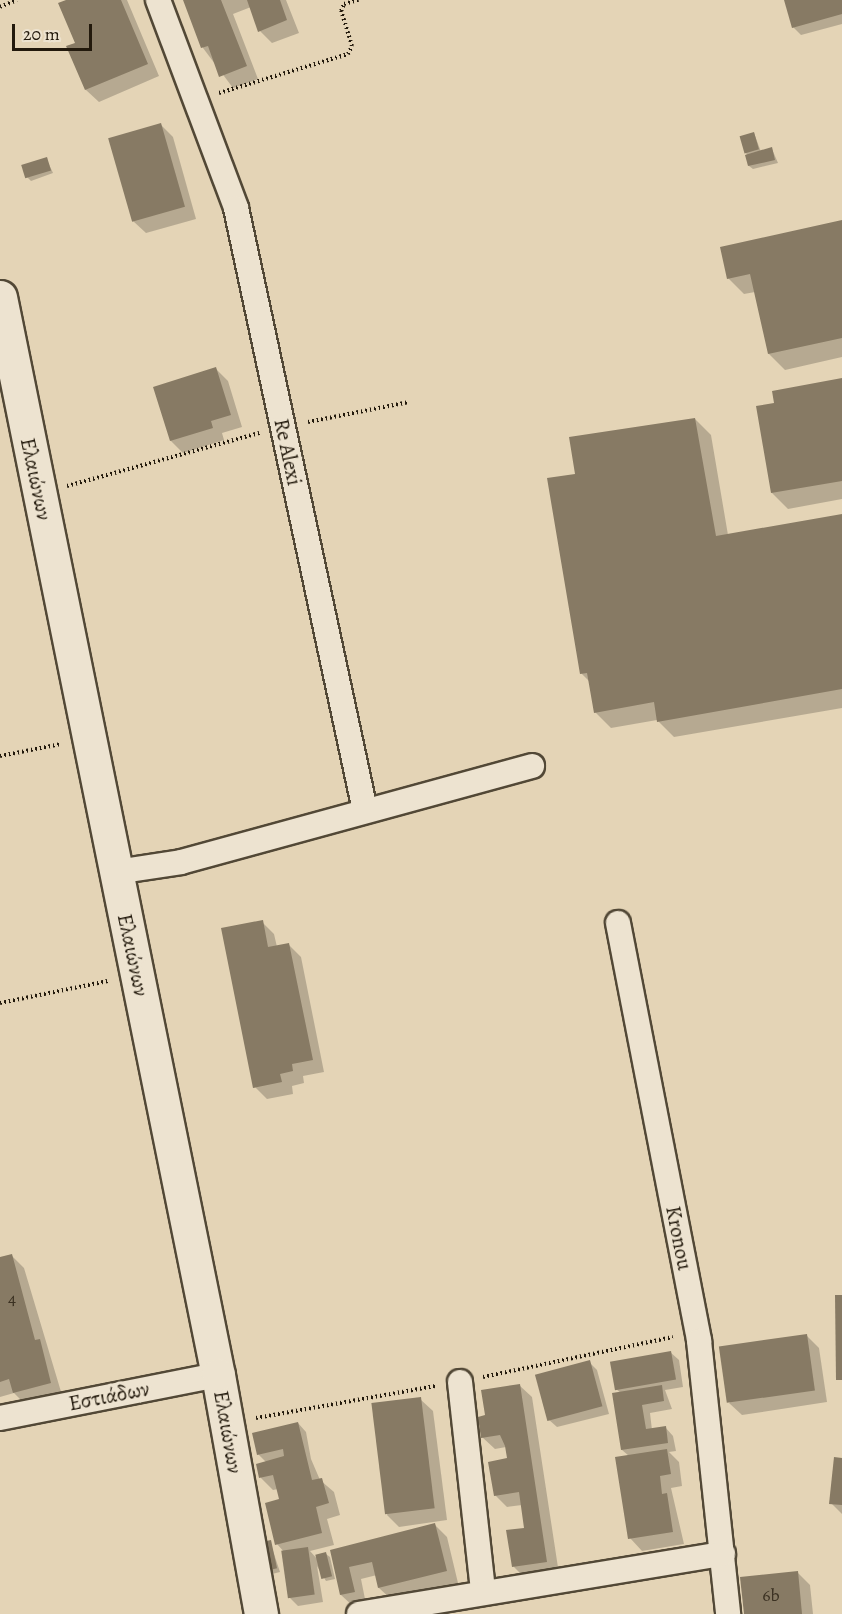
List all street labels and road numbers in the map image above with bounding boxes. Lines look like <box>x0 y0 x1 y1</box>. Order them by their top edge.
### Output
street label: Re Alexi <box>269 416 307 488</box>
street label: Ελαιώνων <box>15 435 57 523</box>
street label: Ελαιώνων <box>112 911 154 999</box>
street label: Kronou <box>660 1204 698 1272</box>
street label: Εστιάδων <box>67 1376 151 1416</box>
street label: Ελαιώνων <box>208 1389 248 1475</box>

